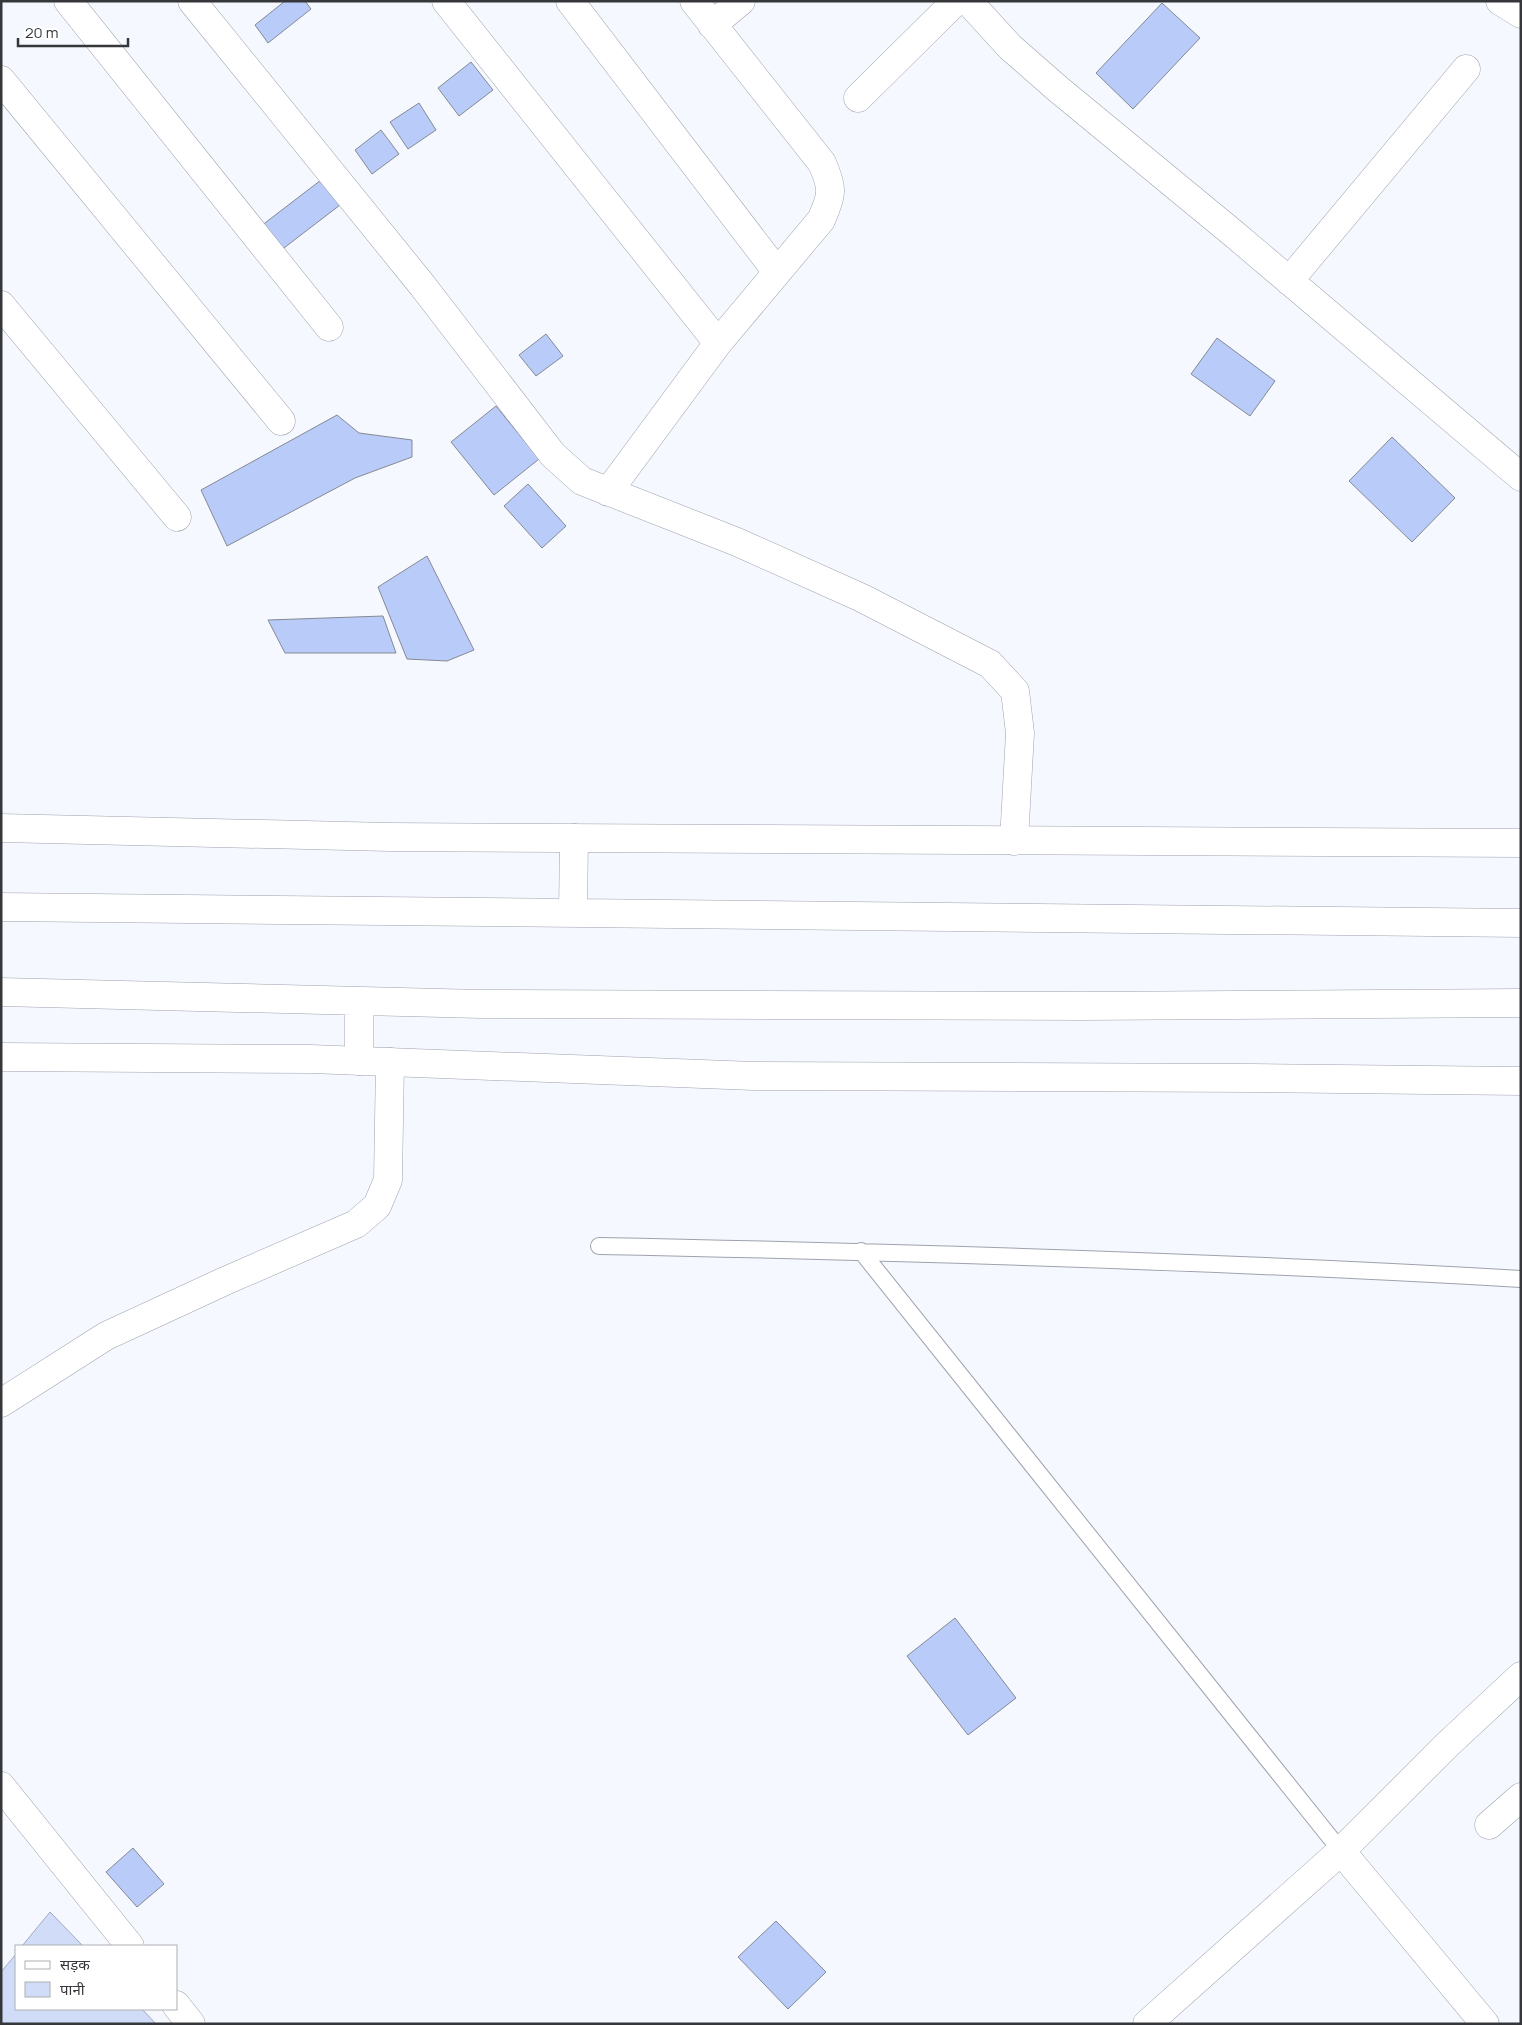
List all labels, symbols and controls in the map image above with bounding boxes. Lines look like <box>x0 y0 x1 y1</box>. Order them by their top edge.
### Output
scale bar <box>18 15 128 47</box>
text: 20 m <box>25 22 58 43</box>
legend <box>15 1945 178 2010</box>
text: सड़क <box>60 1954 90 1975</box>
text: पानी <box>60 1979 86 2000</box>

